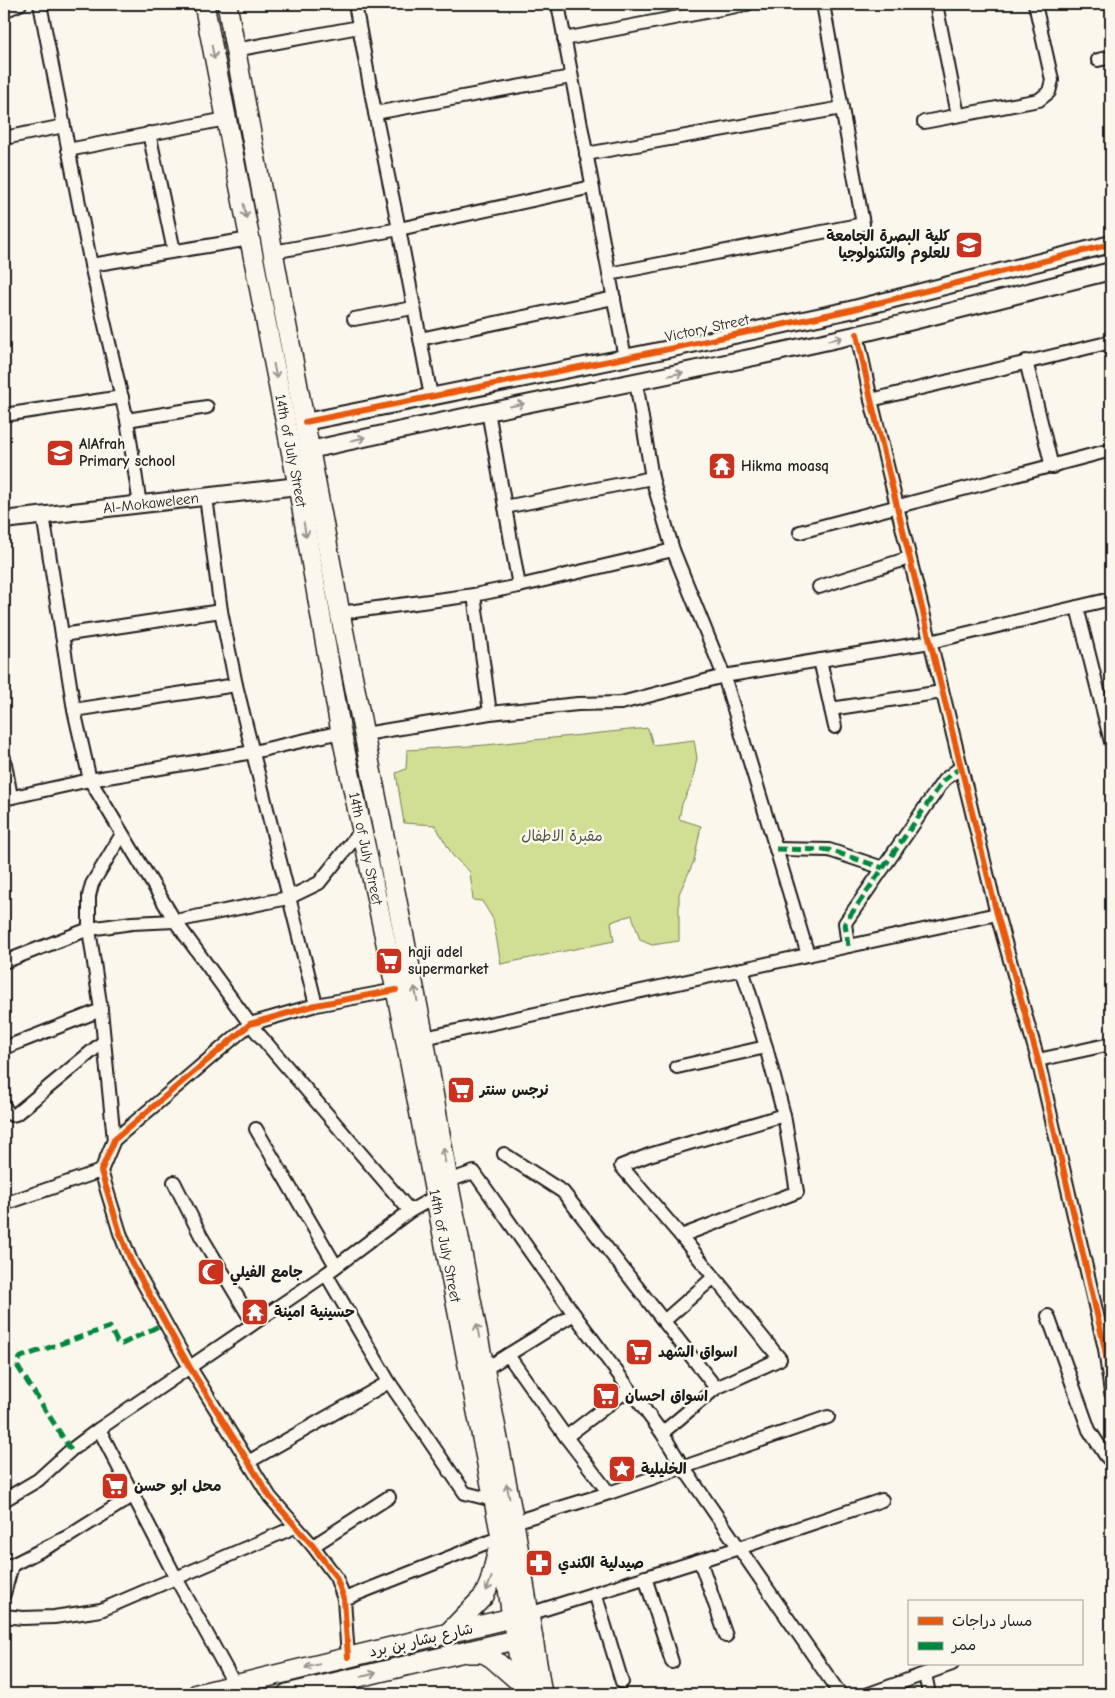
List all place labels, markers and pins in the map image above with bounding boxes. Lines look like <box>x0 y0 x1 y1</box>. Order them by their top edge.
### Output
place label: كلية البصرة الجامعة للعلوم والتكنولوجيا <box>826 227 950 264</box>
school or university icon: كلية البصرة الجامعة للعلوم والتكنولوجيا <box>954 230 984 260</box>
place label: AlAfrah Primary school <box>79 435 175 470</box>
school or university icon: AlAfrah Primary school <box>45 438 75 468</box>
temple icon: Hikma moasq <box>707 451 737 481</box>
place label: Hikma moasq <box>741 457 829 475</box>
place label: haji adel supermarket <box>408 943 489 978</box>
supermarket icon: haji adel supermarket <box>374 946 404 976</box>
supermarket icon: نرجس سنتر <box>446 1075 476 1105</box>
place label: نرجس سنتر <box>478 1081 549 1099</box>
mosque icon: جامع الفيلي <box>196 1257 226 1287</box>
place label: جامع الفيلي <box>230 1263 303 1286</box>
temple icon: حسينية امينة <box>240 1297 270 1327</box>
place label: حسينية امينة <box>274 1303 355 1321</box>
supermarket icon: اسواق الشهد <box>624 1337 654 1367</box>
place label: اسواق الشهد <box>658 1343 737 1362</box>
supermarket icon: اسواق احسان <box>591 1381 621 1411</box>
place label: اسواق احسان <box>625 1387 708 1406</box>
place icon: الخليلية <box>607 1454 637 1484</box>
place label: الخليلية <box>641 1460 687 1478</box>
supermarket icon: محل ابو حسن <box>100 1471 130 1501</box>
place label: محل ابو حسن <box>134 1477 221 1496</box>
pharmacy icon: صيدلية الكندي <box>524 1548 554 1578</box>
place label: صيدلية الكندي <box>558 1554 644 1575</box>

